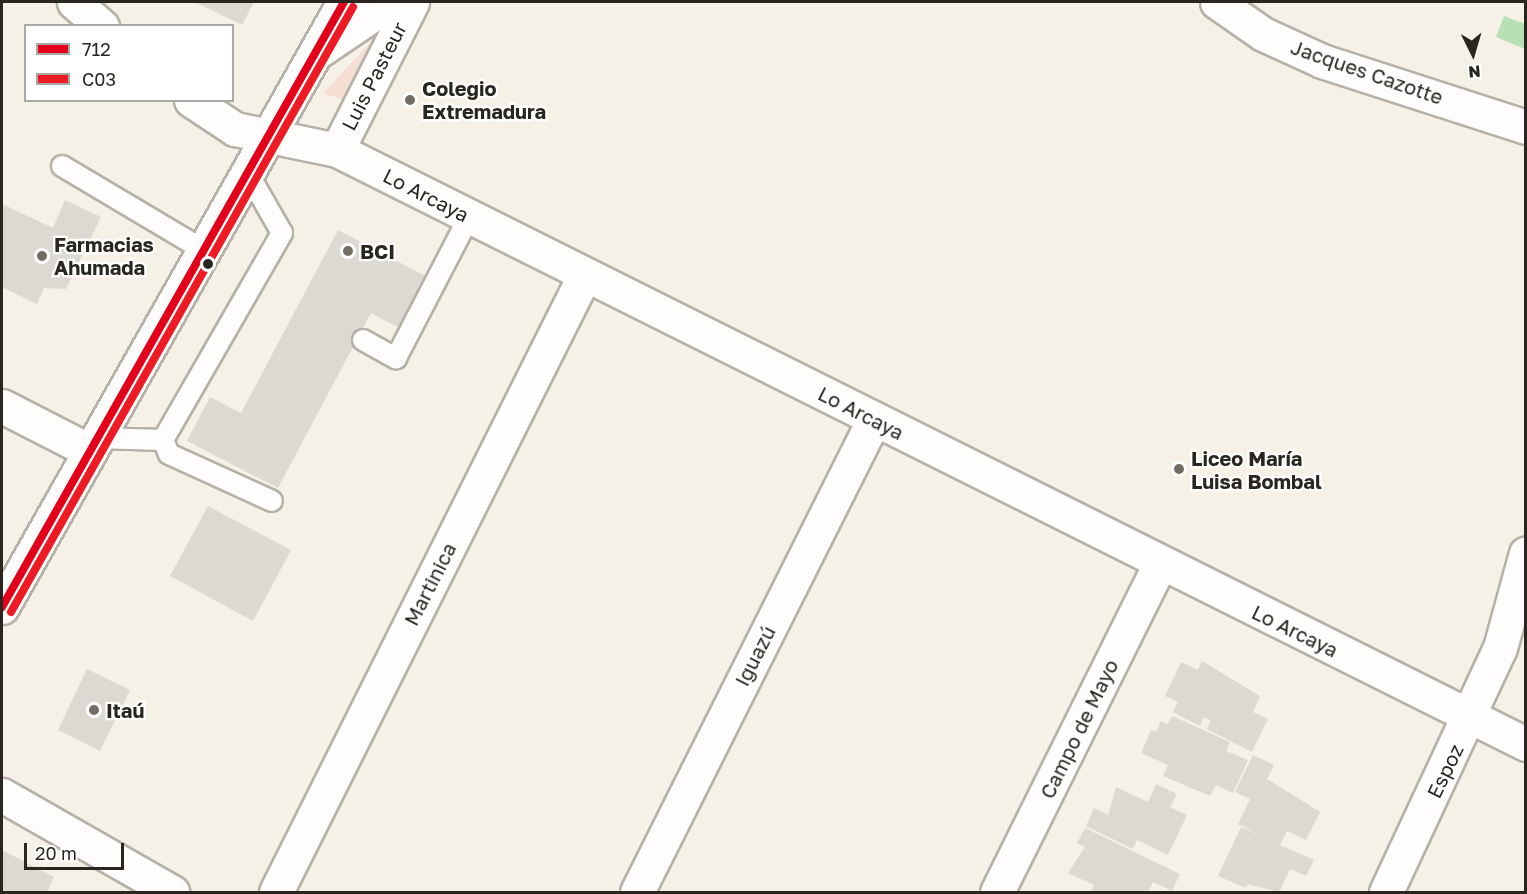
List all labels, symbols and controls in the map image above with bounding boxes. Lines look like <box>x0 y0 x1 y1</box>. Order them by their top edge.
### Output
street label: Luis Pasteur <box>336 18 412 134</box>
legend <box>24 24 234 102</box>
north arrow <box>1443 24 1503 84</box>
street label: Jacques Cazotte <box>1288 35 1446 109</box>
text: 712 <box>82 38 111 60</box>
text: N <box>1468 61 1482 82</box>
text: C03 <box>82 68 116 90</box>
place label: Colegio Extremadura <box>422 77 546 124</box>
marker: Colegio Extremadura <box>403 93 417 107</box>
street label: Lo Arcaya <box>379 163 473 227</box>
place label: Farmacias Ahumada <box>54 232 154 279</box>
place label: BCI <box>360 239 395 263</box>
marker: BCI <box>341 244 355 258</box>
marker: Farmacias Ahumada <box>35 249 49 263</box>
unlabelled marker <box>202 258 214 270</box>
street label: Lo Arcaya <box>814 381 908 445</box>
place label: Liceo María Luisa Bombal <box>1191 446 1322 493</box>
marker: Liceo María Luisa Bombal <box>1172 462 1186 476</box>
street label: Martinica <box>399 538 461 630</box>
street label: Lo Arcaya <box>1248 600 1342 662</box>
street label: Iguazú <box>730 622 780 690</box>
street label: Campo de Mayo <box>1035 656 1123 802</box>
place label: Itaú <box>106 698 144 722</box>
marker: Itaú <box>87 703 101 717</box>
street label: Espoz <box>1422 740 1468 802</box>
scale bar <box>27 831 128 869</box>
text: 20 m <box>35 842 77 864</box>

